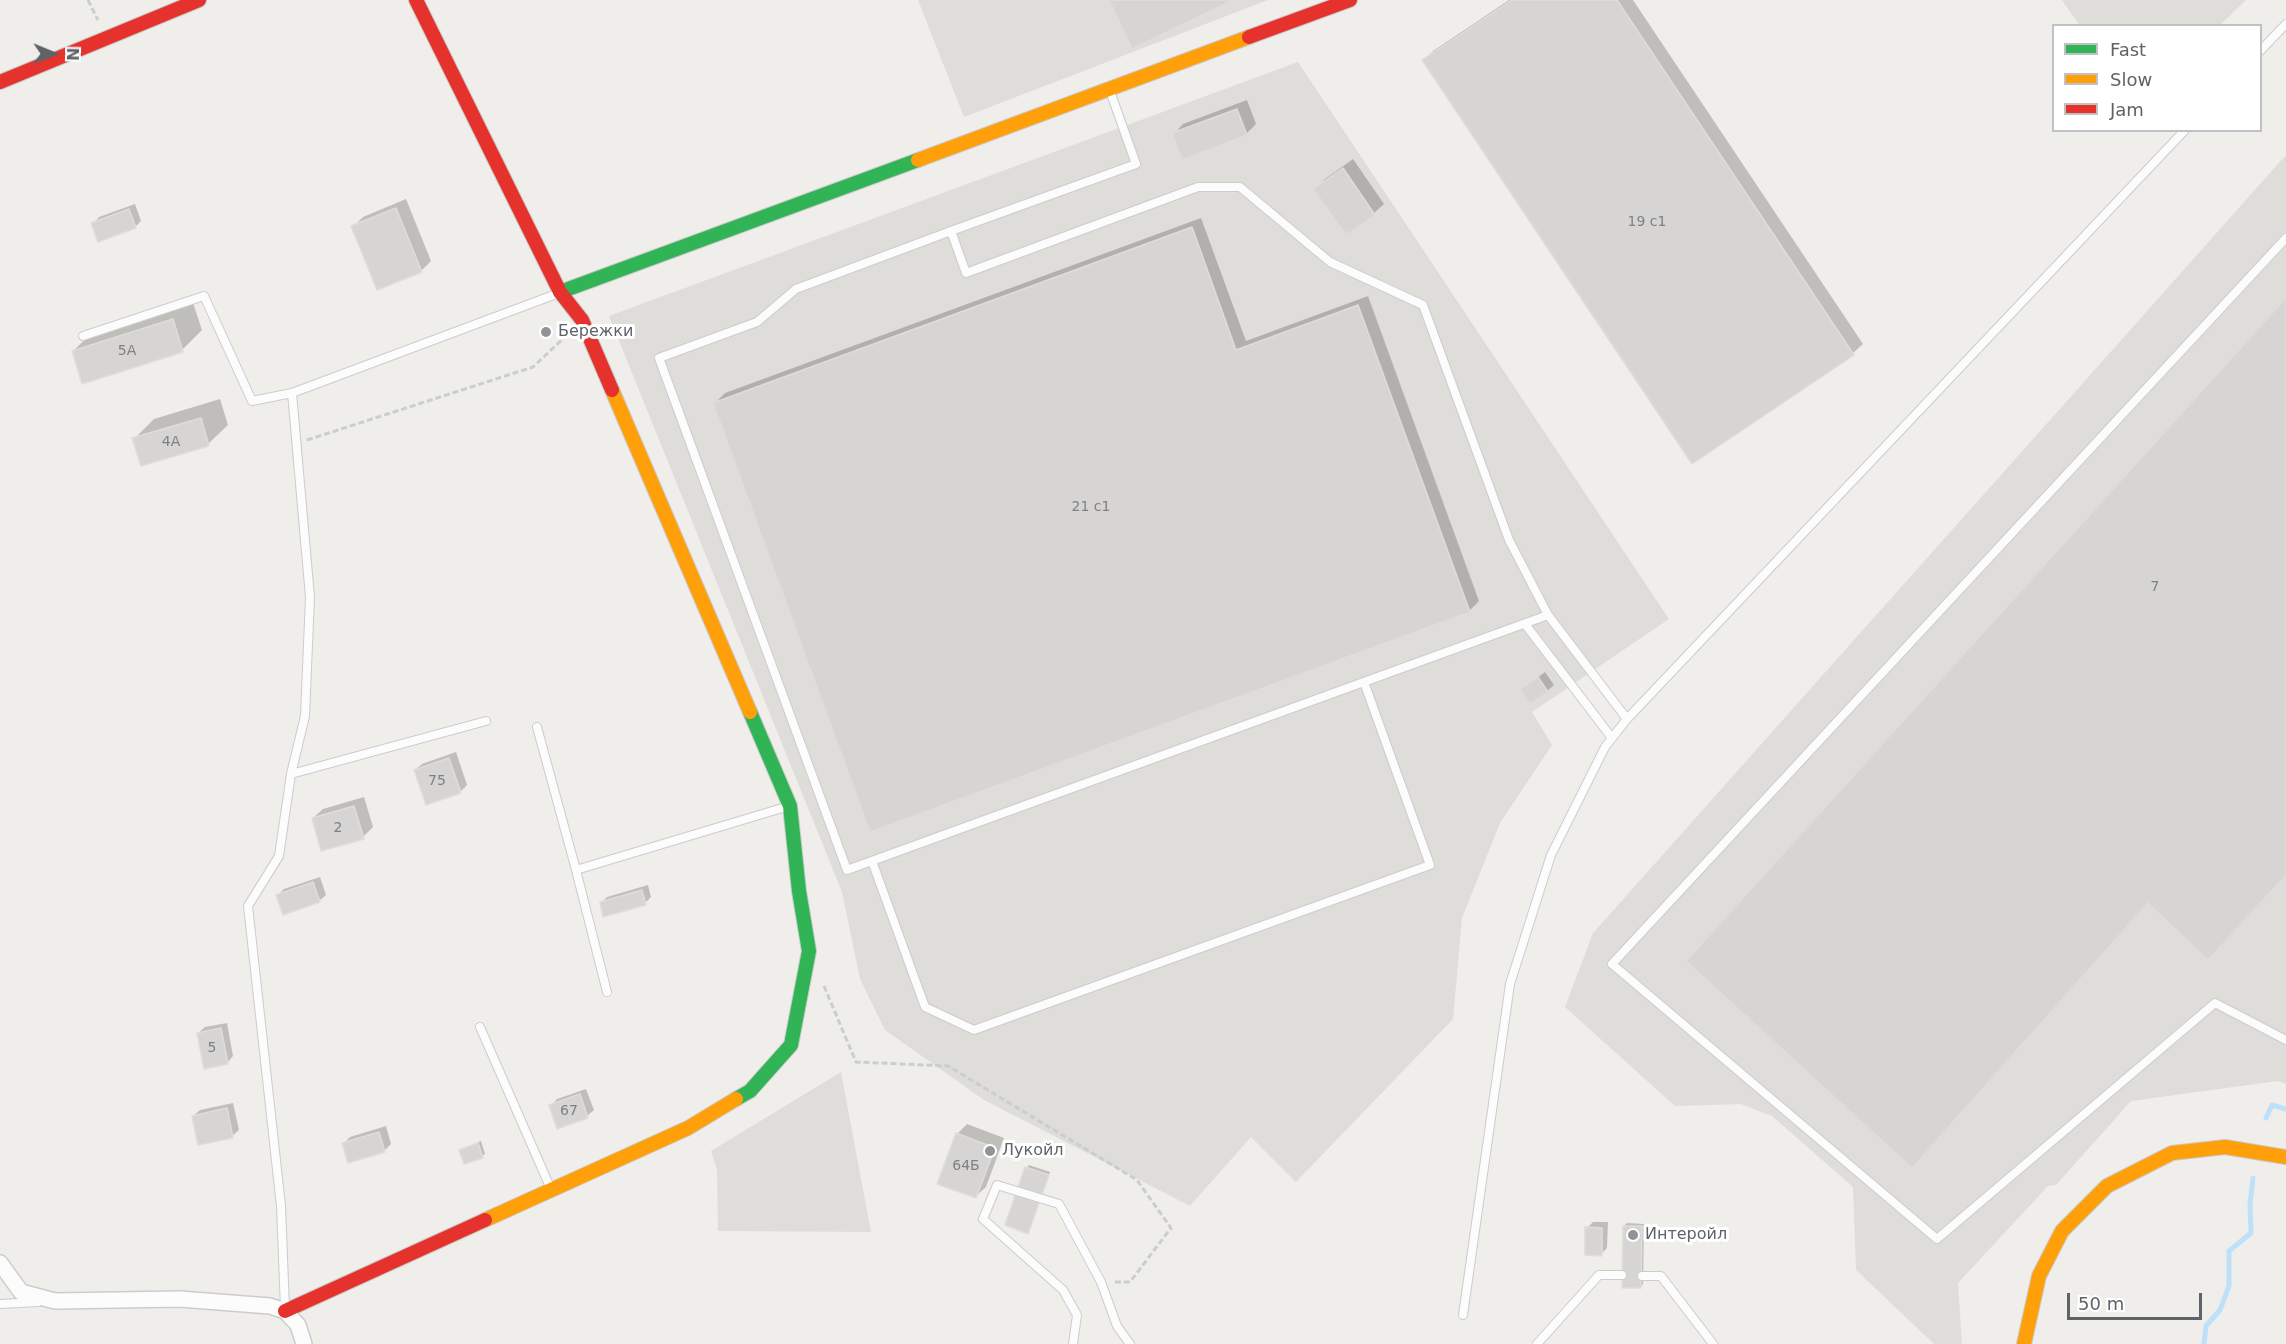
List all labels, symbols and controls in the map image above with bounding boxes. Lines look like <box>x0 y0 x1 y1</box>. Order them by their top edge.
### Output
north arrow <box>24 24 84 84</box>
legend <box>2052 24 2262 132</box>
text: Fast <box>2110 39 2146 60</box>
text: N <box>63 47 82 61</box>
text: Slow <box>2110 69 2152 90</box>
text: Jam <box>2110 99 2144 120</box>
house number: 19 с1 <box>1628 214 1666 230</box>
place label: Бережки <box>558 322 633 342</box>
marker: Бережки <box>539 325 553 339</box>
house number: 5А <box>118 343 136 359</box>
house number: 4А <box>162 434 180 450</box>
house number: 21 с1 <box>1072 499 1110 515</box>
house number: 7 <box>2151 579 2159 595</box>
house number: 75 <box>428 773 446 789</box>
house number: 2 <box>334 820 342 836</box>
house number: 5 <box>208 1040 216 1056</box>
house number: 67 <box>560 1103 578 1119</box>
place label: Лукойл <box>1002 1141 1064 1161</box>
marker: Лукойл <box>983 1144 997 1158</box>
house number: 64Б <box>952 1158 980 1174</box>
place label: Интеройл <box>1645 1225 1727 1245</box>
marker: Интеройл <box>1626 1228 1640 1242</box>
scale bar <box>2070 1281 2205 1319</box>
text: 50 m <box>2078 1293 2124 1314</box>

